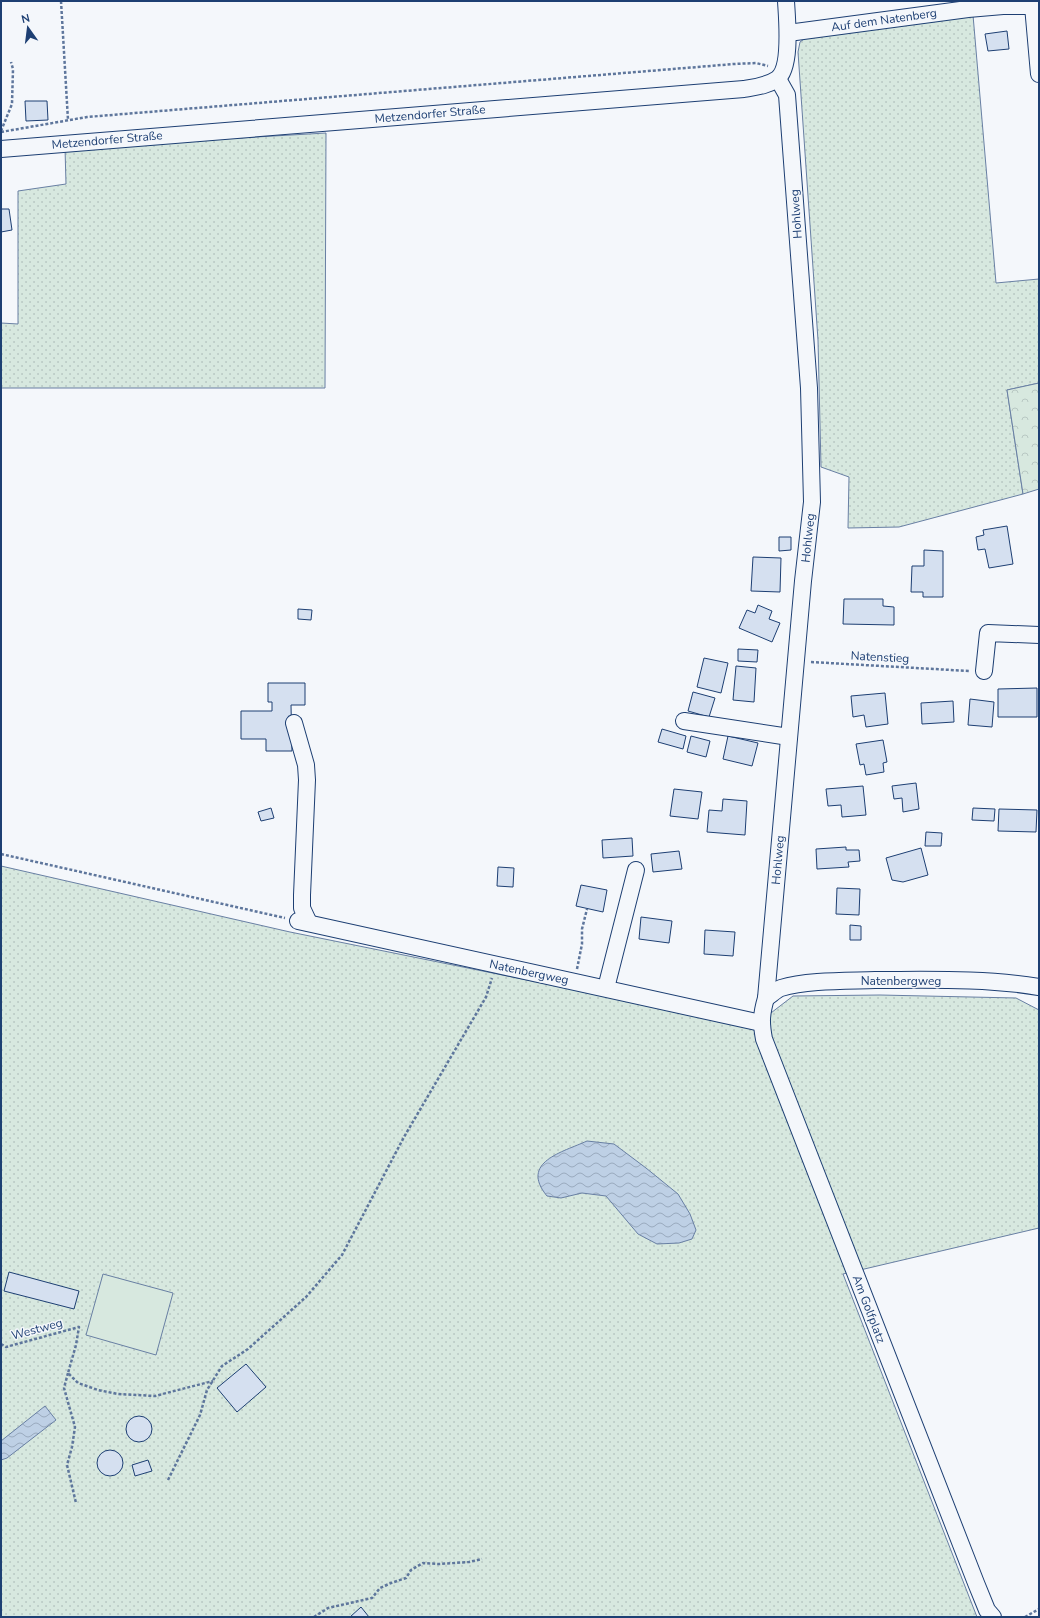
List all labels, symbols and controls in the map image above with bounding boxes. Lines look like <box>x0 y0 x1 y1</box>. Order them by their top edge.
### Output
street label: Auf dem Natenberg <box>830 5 938 35</box>
north arrow <box>8 8 48 48</box>
text: N <box>20 11 32 27</box>
street label: Metzendorfer Straße <box>374 101 486 127</box>
street label: Metzendorfer Straße <box>51 127 163 153</box>
street label: Hohlweg <box>786 189 806 239</box>
street label: Hohlweg <box>797 513 819 563</box>
street label: Natenstieg <box>850 647 910 667</box>
street label: Hohlweg <box>768 835 788 885</box>
street label: Natenbergweg <box>488 956 570 988</box>
street label: Natenbergweg <box>861 973 941 989</box>
street label: Am Golfplatz <box>849 1273 889 1346</box>
street label: Westweg <box>10 1315 64 1343</box>

